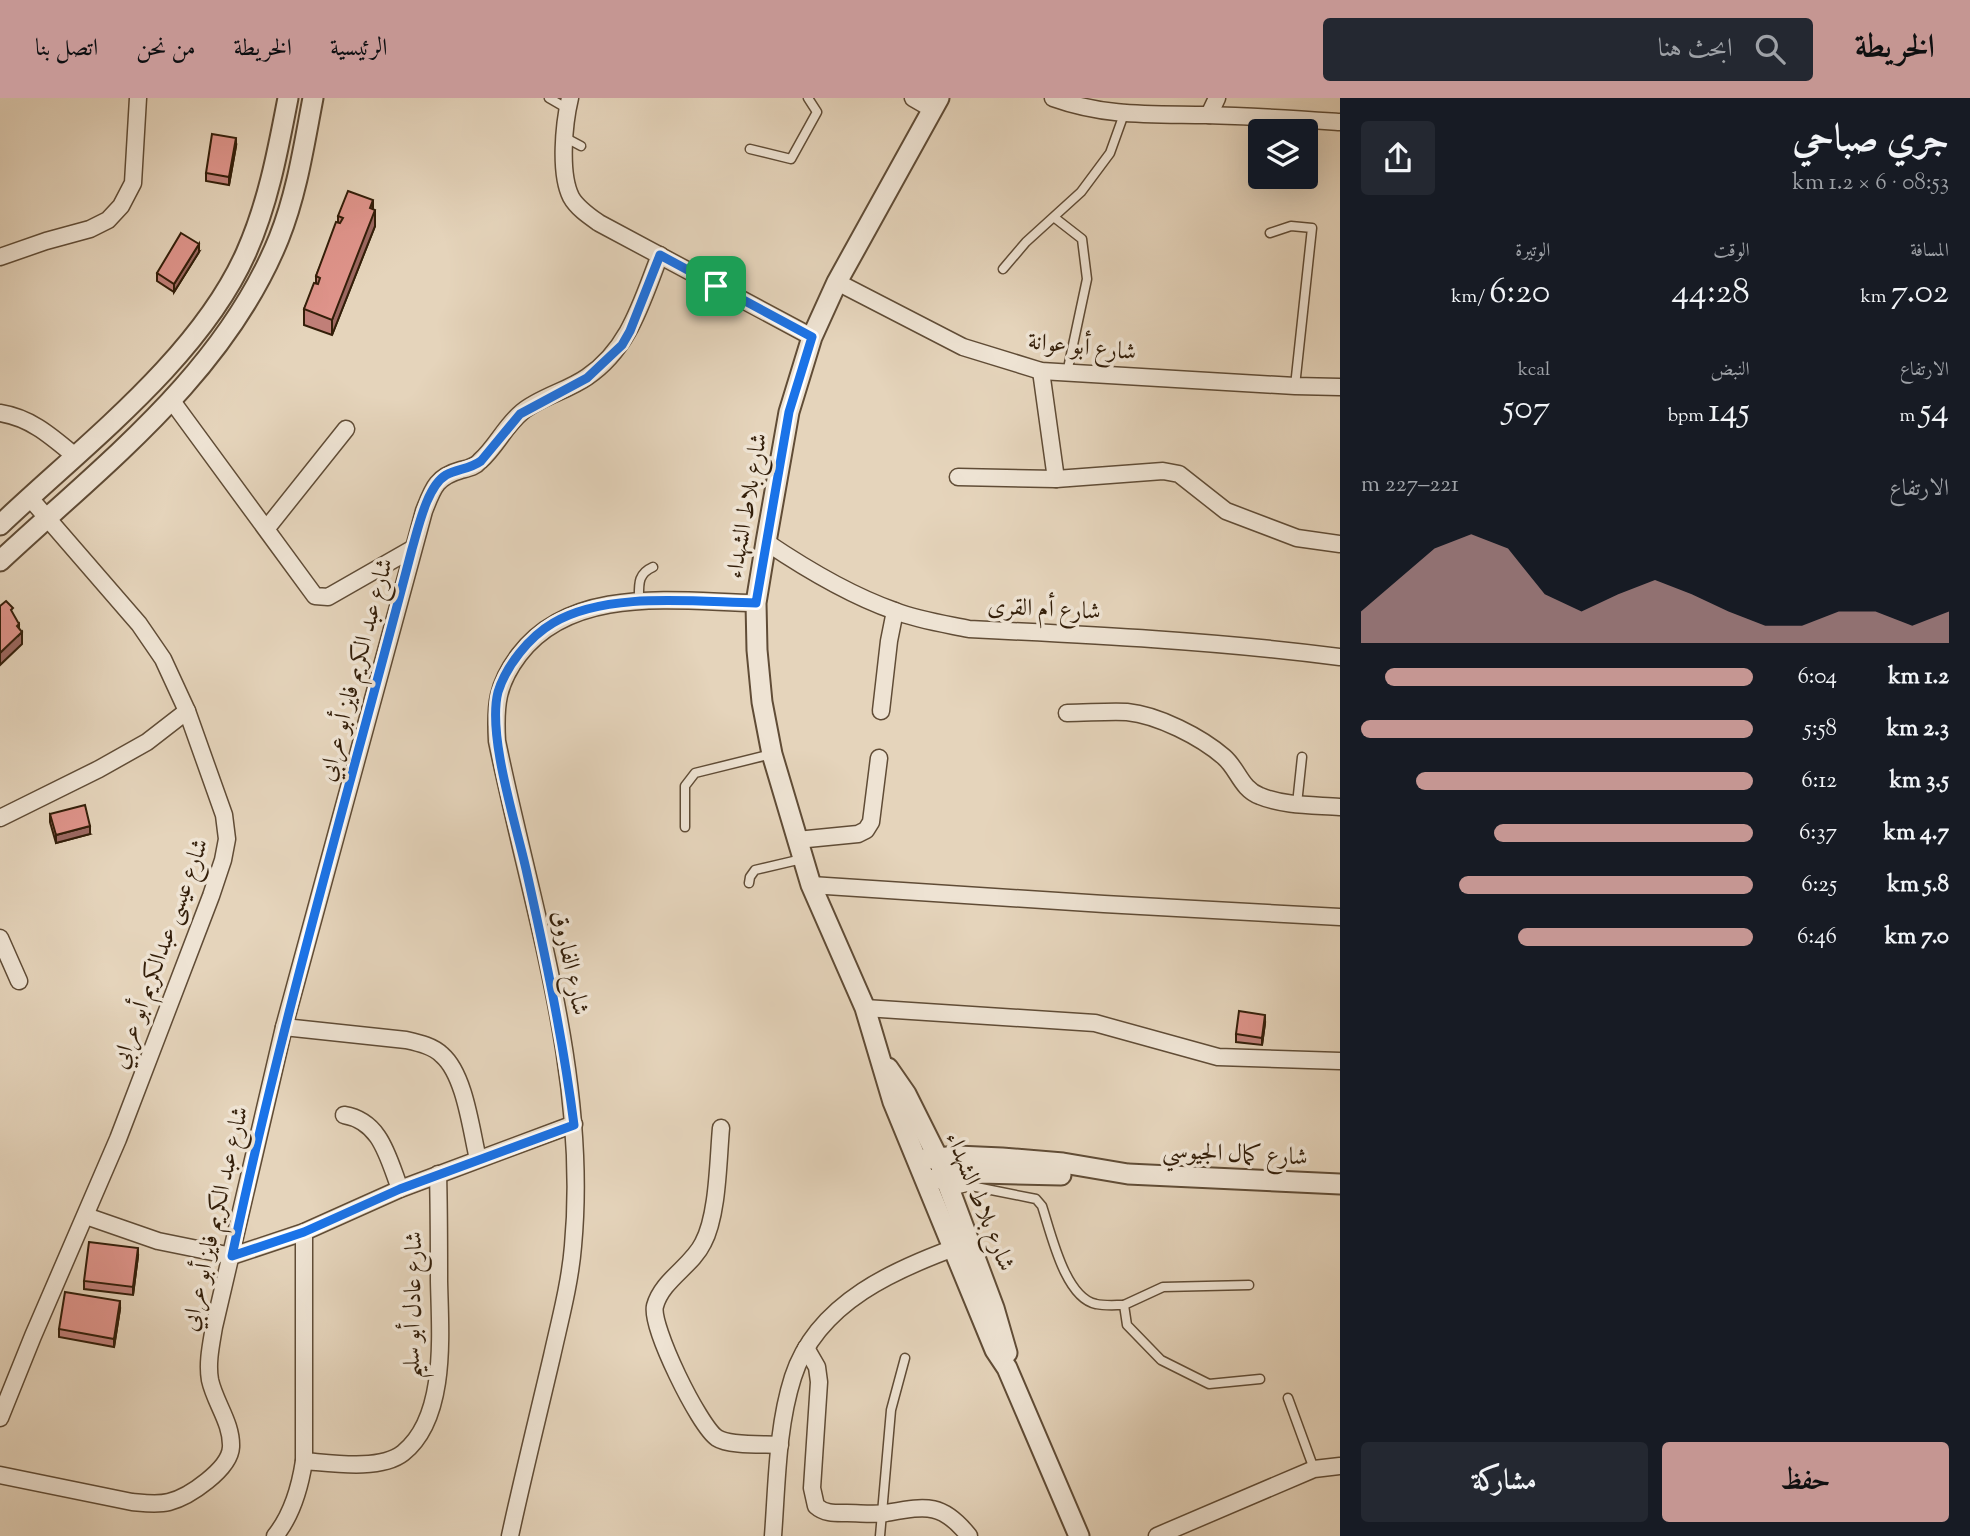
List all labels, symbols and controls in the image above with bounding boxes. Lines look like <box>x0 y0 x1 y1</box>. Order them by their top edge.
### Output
search box <box>1323 18 1813 81</box>
text: الخريطة <box>1855 25 1935 73</box>
icon: search <box>1751 30 1789 68</box>
text: ابحث هنا <box>1658 31 1733 68</box>
text: اتصل بنا <box>35 32 98 66</box>
text: من نحن <box>136 32 196 66</box>
text: الخريطة <box>234 32 292 66</box>
text: الرئيسية <box>330 32 388 66</box>
text: جري صباحي <box>1793 114 1949 168</box>
map controls <box>1248 119 1318 189</box>
button: layers <box>1248 119 1318 189</box>
button: share <box>1361 121 1435 195</box>
text: 08:53 · 6 × 1.2 km <box>1792 167 1949 200</box>
text: الوتيرة <box>1515 238 1550 265</box>
text: الوقت <box>1713 238 1750 265</box>
text: المسافة <box>1910 238 1949 265</box>
pin <box>686 256 746 316</box>
icon: arrive <box>697 267 735 305</box>
text: 6:20 <box>1489 268 1550 319</box>
text: 44:28 <box>1671 268 1750 319</box>
text: 7.02 <box>1891 268 1949 319</box>
text: /km <box>1451 284 1489 311</box>
text: km <box>1861 284 1891 311</box>
street label: شارع أبو عوانة <box>1026 323 1138 372</box>
text: kcal <box>1518 357 1550 384</box>
text: النبض <box>1711 357 1750 384</box>
text: الارتفاع <box>1900 357 1949 384</box>
text: 507 <box>1502 384 1550 435</box>
text: 145 <box>1708 387 1750 438</box>
text: 54 <box>1919 387 1949 438</box>
text: bpm <box>1668 403 1708 430</box>
text: m <box>1900 403 1919 430</box>
street label: شارع بلاط الشهداء <box>718 431 779 582</box>
text: 221–227 m <box>1361 469 1459 502</box>
text: الارتفاع <box>1889 473 1949 506</box>
street label: شارع عبد الكريم فايز أبو عرابي <box>309 554 405 786</box>
street label: شارع أم القرى <box>986 588 1102 632</box>
text: 6:04 <box>1797 661 1837 694</box>
text: 1.2 km <box>1888 661 1949 694</box>
text: 5:58 <box>1804 713 1837 746</box>
text: 2.3 km <box>1887 713 1949 746</box>
text: 6:12 <box>1801 765 1837 798</box>
text: 3.5 km <box>1890 765 1949 798</box>
text: 6:37 <box>1799 817 1837 850</box>
text: 4.7 km <box>1884 817 1949 850</box>
street label: شارع عيسى عبدالكريم أبو عرابي <box>102 834 220 1074</box>
text: 6:25 <box>1801 869 1837 902</box>
text: 5.8 km <box>1887 869 1949 902</box>
street label: شارع الفاروق <box>540 907 597 1019</box>
text: 6:46 <box>1797 921 1837 954</box>
text: 7.0 km <box>1885 921 1949 954</box>
street label: شارع عبد الكريم فايز أبو عرابي <box>172 1103 260 1335</box>
street label: شارع بلاط الشهداء <box>935 1127 1022 1277</box>
street label: شارع كمال الجيوسي <box>1161 1134 1309 1179</box>
street label: شارع عادل أبو سليم <box>394 1231 437 1379</box>
button: مشاركة <box>1361 1442 1648 1522</box>
button: حفظ <box>1662 1442 1949 1522</box>

